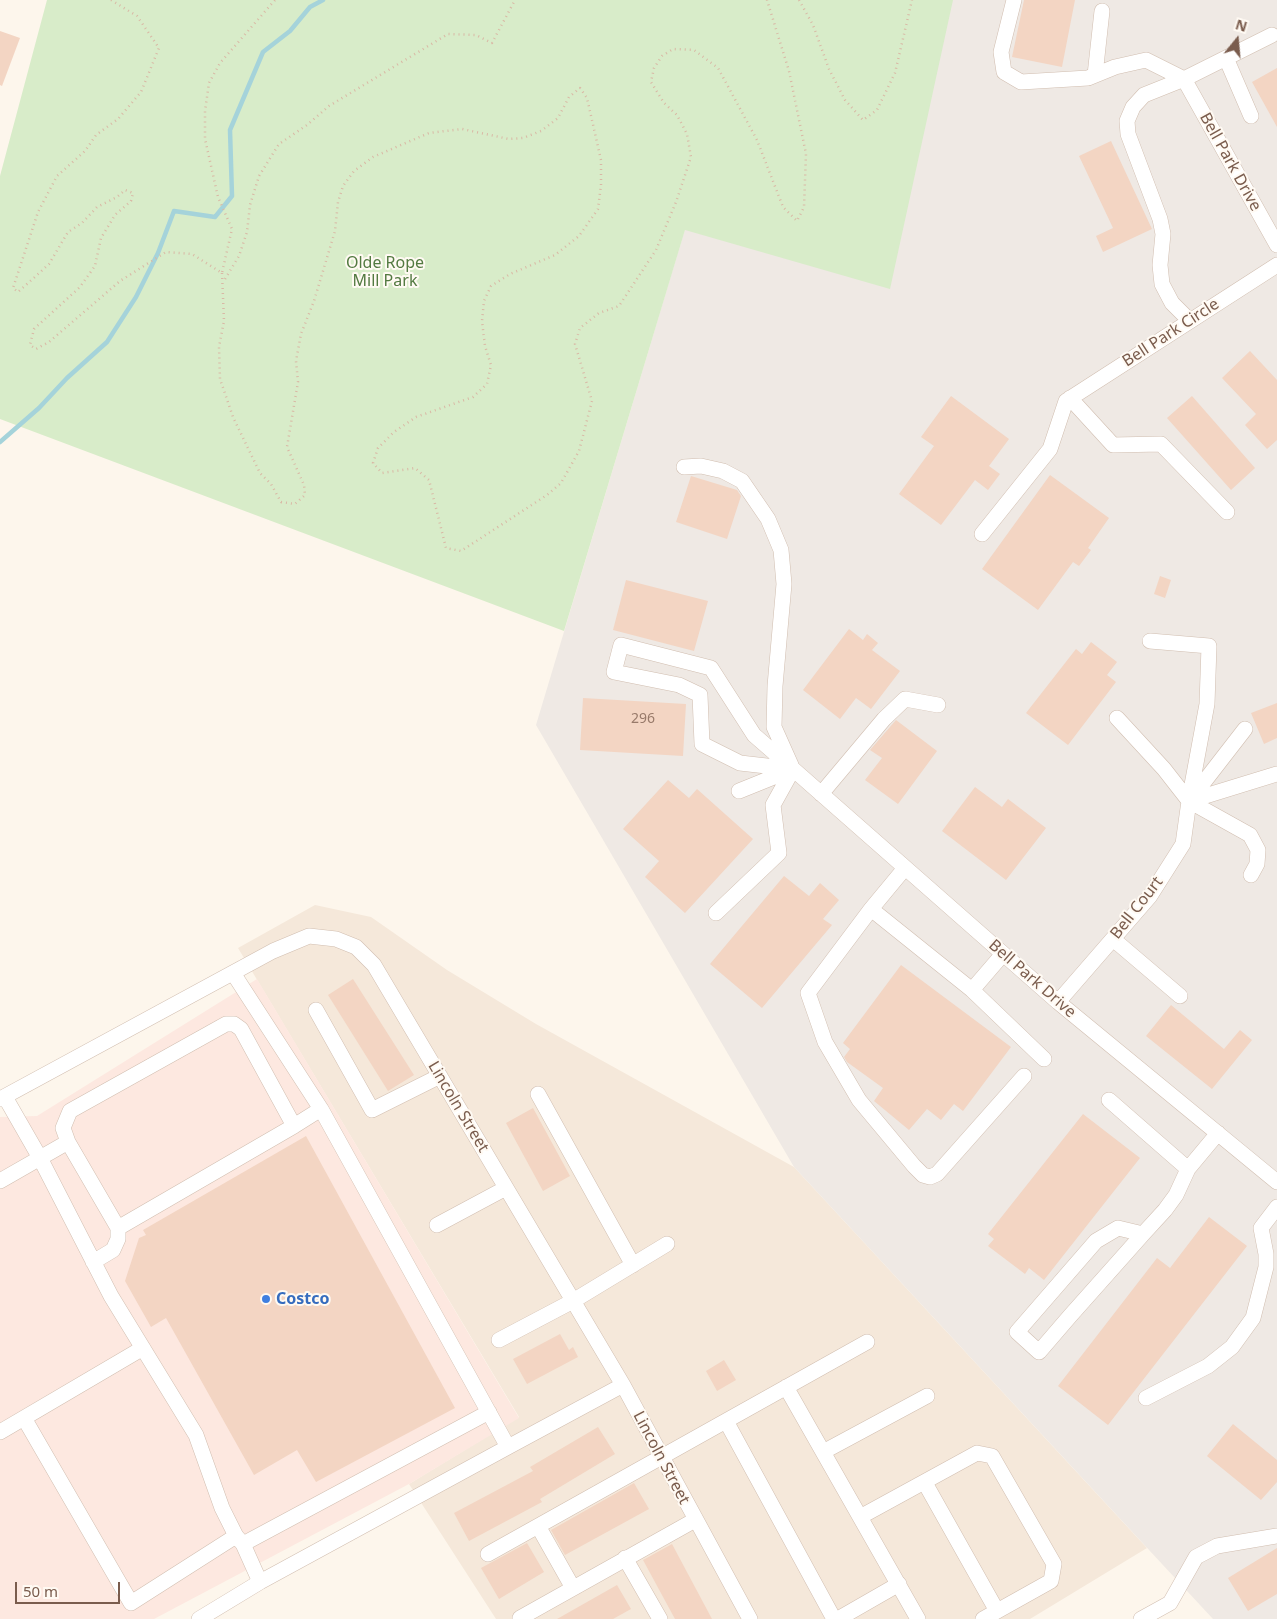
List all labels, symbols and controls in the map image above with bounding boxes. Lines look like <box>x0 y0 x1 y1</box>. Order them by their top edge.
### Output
text: N <box>1233 14 1250 36</box>
north arrow <box>1212 15 1262 65</box>
street label: Bell Park Drive <box>1195 110 1265 214</box>
park label: Olde Rope Mill Park <box>346 253 424 291</box>
street label: Bell Park Circle <box>1119 295 1223 371</box>
house number: 296 <box>631 711 655 727</box>
street label: Bell Court <box>1107 873 1167 943</box>
street label: Bell Park Drive <box>984 936 1080 1022</box>
street label: Lincoln Street <box>423 1058 493 1156</box>
place label: Costco <box>276 1289 330 1309</box>
marker: Costco <box>260 1293 272 1305</box>
street label: Lincoln Street <box>628 1408 694 1508</box>
scale bar <box>18 1572 122 1604</box>
text: 50 m <box>23 1581 58 1601</box>

